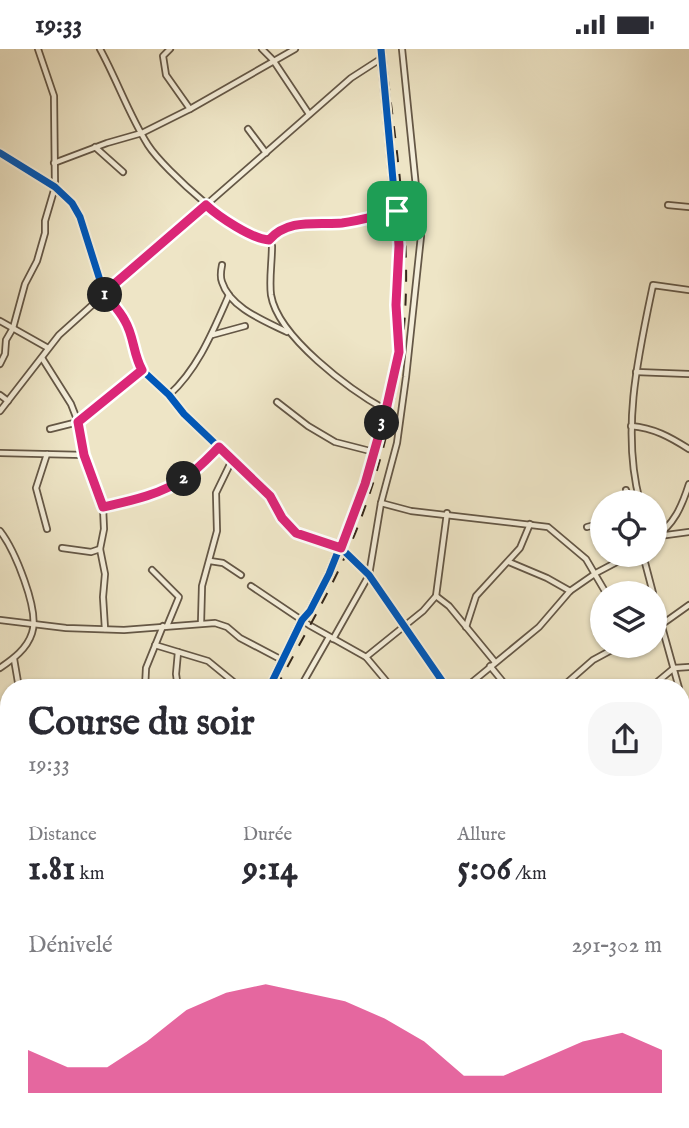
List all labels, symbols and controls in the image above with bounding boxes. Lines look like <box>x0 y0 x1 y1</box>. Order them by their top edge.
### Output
text: 19:33 <box>35 8 82 41</box>
pin <box>367 181 427 241</box>
icon: arrive <box>378 192 416 230</box>
pin: 1 <box>88 278 122 313</box>
text: 1 <box>101 282 108 306</box>
pin: 3 <box>364 405 400 441</box>
text: 3 <box>378 410 385 434</box>
pin: 2 <box>166 461 202 497</box>
text: 2 <box>179 466 188 490</box>
map controls <box>590 490 667 658</box>
button: locate <box>590 490 667 567</box>
button: layers <box>590 581 667 658</box>
text: Course du soir <box>28 700 254 748</box>
button: share <box>588 702 662 776</box>
text: 19:33 <box>28 750 70 779</box>
text: Distance <box>28 823 97 847</box>
text: Durée <box>243 823 292 847</box>
text: Allure <box>457 823 506 847</box>
text: 1.81 <box>28 847 75 892</box>
text: 9:14 <box>243 847 297 892</box>
text: 5:06 <box>457 847 511 892</box>
text: km <box>75 862 104 886</box>
text: /km <box>511 862 547 886</box>
text: Dénivelé <box>28 931 113 960</box>
text: 291–302 m <box>572 931 662 960</box>

